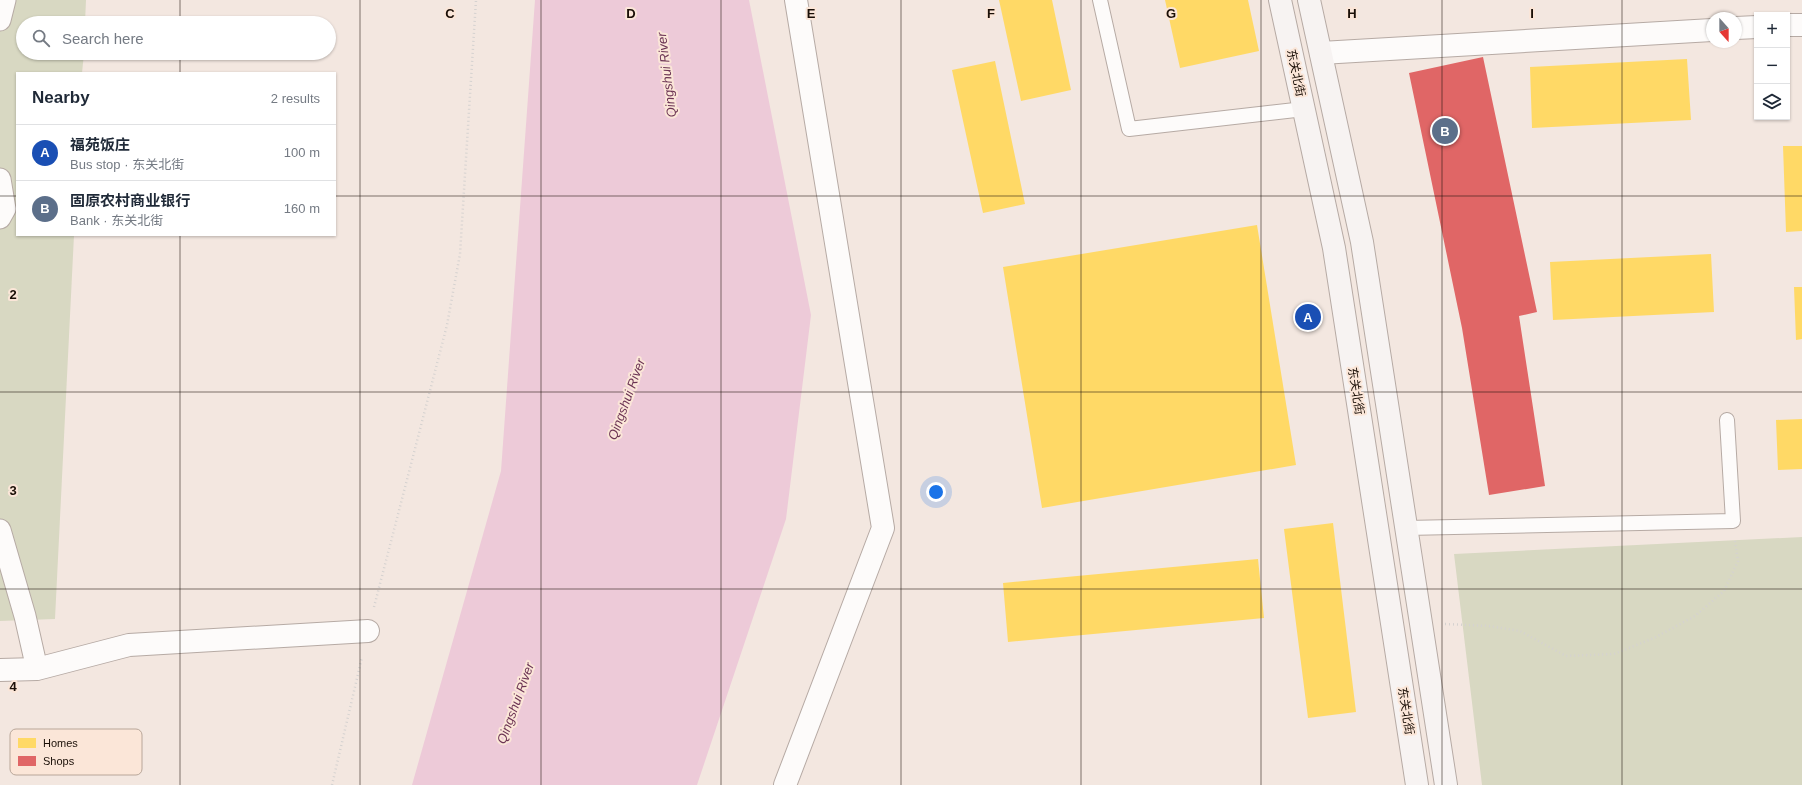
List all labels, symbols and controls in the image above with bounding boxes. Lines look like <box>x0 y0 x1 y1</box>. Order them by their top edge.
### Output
text: C <box>445 6 455 21</box>
text: D <box>626 6 636 21</box>
text: E <box>807 6 816 21</box>
text: F <box>987 6 995 21</box>
text: G <box>1166 6 1176 21</box>
text: H <box>1347 6 1357 21</box>
text: I <box>1530 6 1534 21</box>
north arrow <box>1706 12 1742 48</box>
map controls <box>1754 12 1790 120</box>
button: + <box>1754 12 1790 48</box>
search box <box>16 16 336 60</box>
icon: search <box>30 27 52 49</box>
text: Search here <box>62 30 144 47</box>
water label: Qingshui River <box>654 31 679 118</box>
street label: 东关北街 <box>1284 48 1308 98</box>
button: − <box>1754 48 1790 84</box>
button: layers <box>1754 84 1790 120</box>
text: Nearby <box>32 88 90 107</box>
text: 2 results <box>271 91 320 106</box>
pin: B <box>1432 116 1458 146</box>
text: 福苑饭庄 <box>70 136 130 153</box>
text: A <box>40 145 50 160</box>
text: 100 m <box>284 145 320 160</box>
text: Bus stop · 东关北街 <box>70 157 184 172</box>
text: 固原农村商业银行 <box>70 192 190 209</box>
text: B <box>40 201 50 216</box>
text: 160 m <box>284 201 320 216</box>
text: Bank · 东关北街 <box>70 213 163 228</box>
text: 2 <box>9 287 17 302</box>
pin: A <box>1295 302 1321 332</box>
water label: Qingshui River <box>605 356 648 442</box>
street label: 东关北街 <box>1345 366 1367 416</box>
your location <box>926 482 946 502</box>
text: 3 <box>9 483 17 498</box>
water label: Qingshui River <box>494 660 537 746</box>
text: 4 <box>9 679 17 694</box>
street label: 东关北街 <box>1395 686 1417 736</box>
legend <box>10 729 142 775</box>
text: Homes <box>43 737 78 749</box>
text: Shops <box>43 755 75 767</box>

